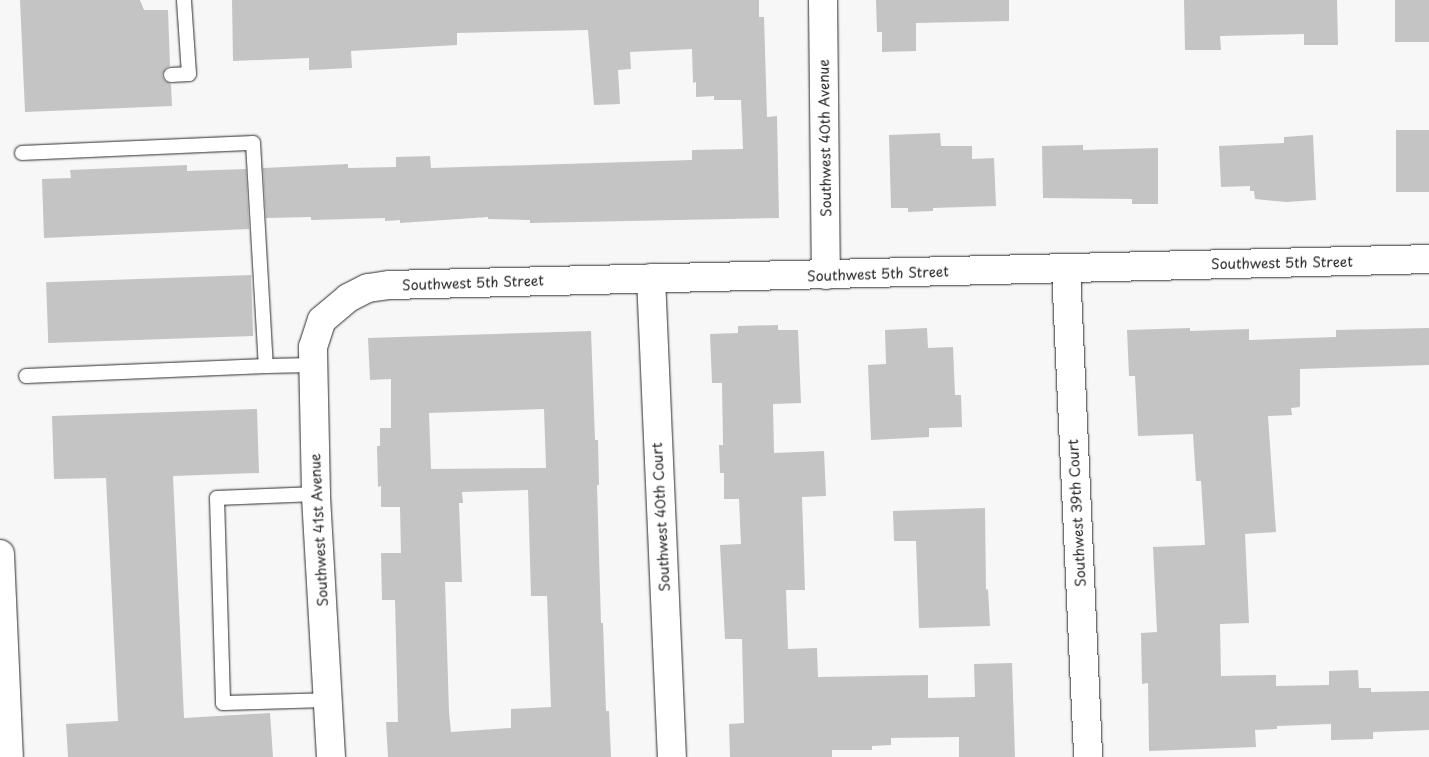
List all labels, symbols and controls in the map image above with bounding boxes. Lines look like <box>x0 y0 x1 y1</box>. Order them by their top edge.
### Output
street label: Southwest 40th Avenue <box>815 58 835 218</box>
street label: Southwest 5th Street <box>1210 253 1354 273</box>
street label: Southwest 5th Street <box>806 263 950 285</box>
street label: Southwest 5th Street <box>401 272 545 294</box>
street label: Southwest 39th Court <box>1065 439 1089 587</box>
street label: Southwest 40th Court <box>649 442 673 592</box>
street label: Southwest 41st Avenue <box>307 452 331 608</box>

